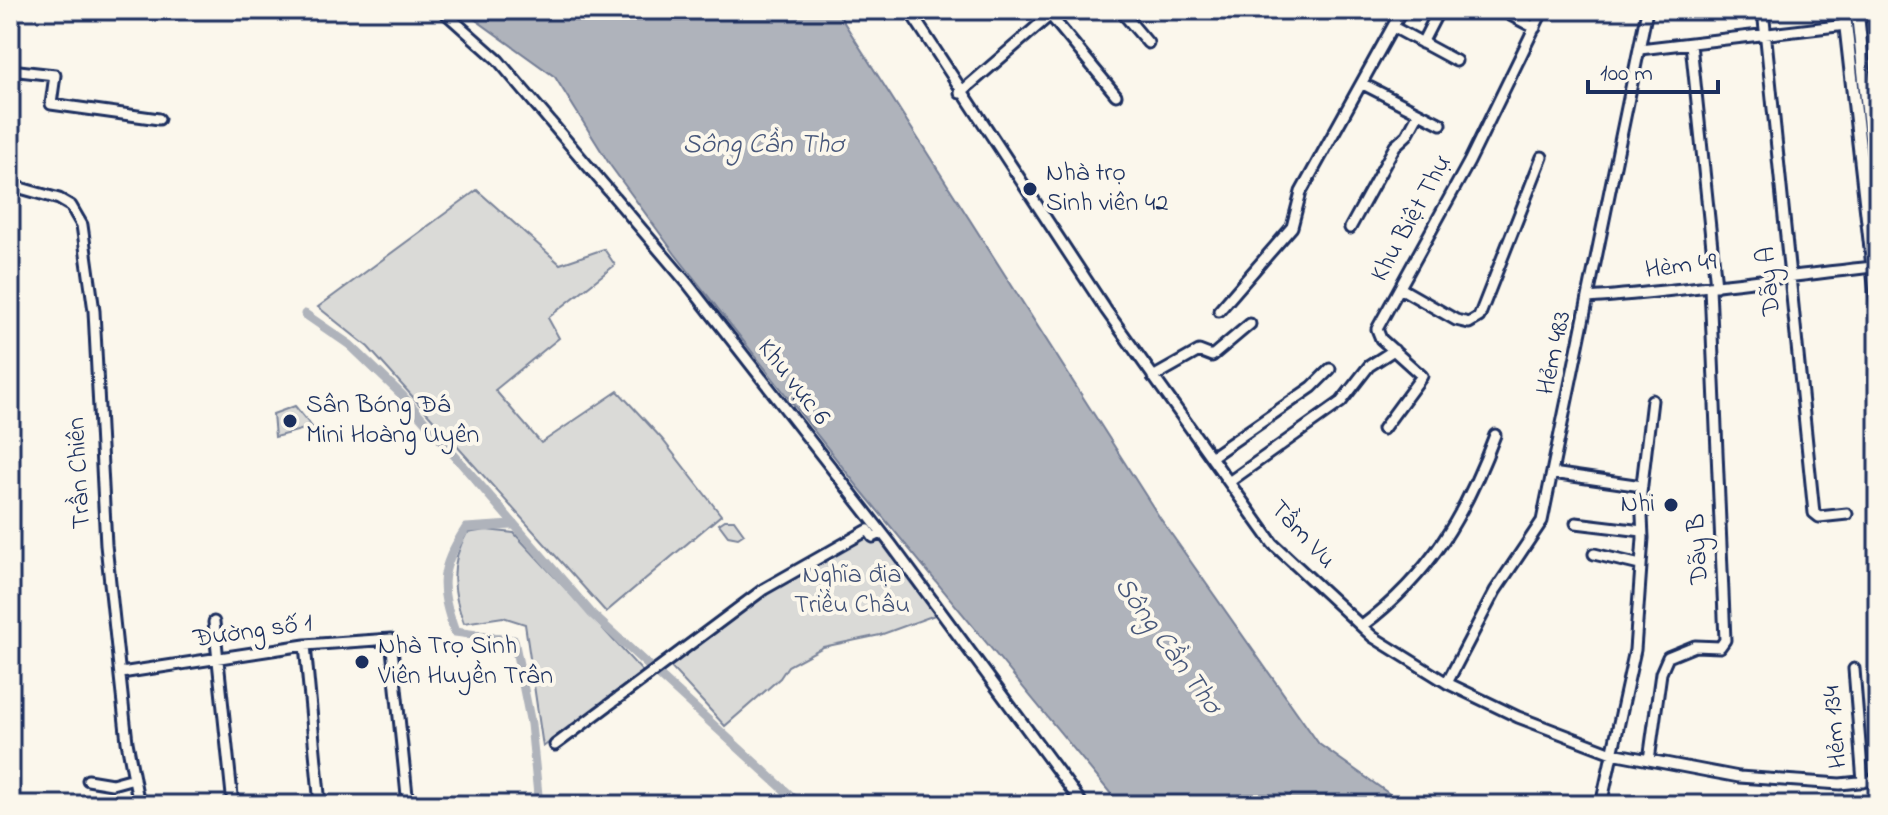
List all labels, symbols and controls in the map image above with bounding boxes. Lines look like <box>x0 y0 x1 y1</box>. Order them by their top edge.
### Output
scale bar <box>1588 44 1718 94</box>
text: 100 m <box>1600 57 1653 92</box>
water label: Sông Cần Thơ <box>682 125 846 166</box>
street label: Khu Biệt Thự <box>1362 149 1462 289</box>
place label: Nhà trọ Sinh viên 42 <box>1046 155 1168 223</box>
marker: Nhà trọ Sinh viên 42 <box>1021 180 1039 198</box>
street label: Hèm 49 <box>1643 244 1719 290</box>
street label: Dãy A <box>1748 245 1792 318</box>
street label: Hẻm 483 <box>1528 308 1582 398</box>
street label: Khu vực 6 <box>747 332 839 434</box>
place label: Sân Bóng Đá Mini Hoàng Uyên <box>306 387 479 455</box>
marker: Sân Bóng Đá Mini Hoàng Uyên <box>281 412 299 430</box>
street label: Trần Chiên <box>58 416 102 530</box>
place label: Nhi <box>1620 486 1655 524</box>
street label: Tầm Vu <box>1260 492 1344 578</box>
marker: Nhi <box>1662 496 1680 514</box>
street label: Dãy B <box>1678 513 1720 586</box>
park label: Nghĩa địa Triều Châu <box>794 557 910 625</box>
water label: Sông Cần Thơ <box>1103 569 1232 725</box>
street label: Đường số 1 <box>190 605 315 659</box>
place label: Nhà Trọ Sinh Viên Huyền Trân <box>377 628 553 696</box>
marker: Nhà Trọ Sinh Viên Huyền Trân <box>353 653 371 671</box>
street label: Hẻm 134 <box>1813 684 1859 770</box>

